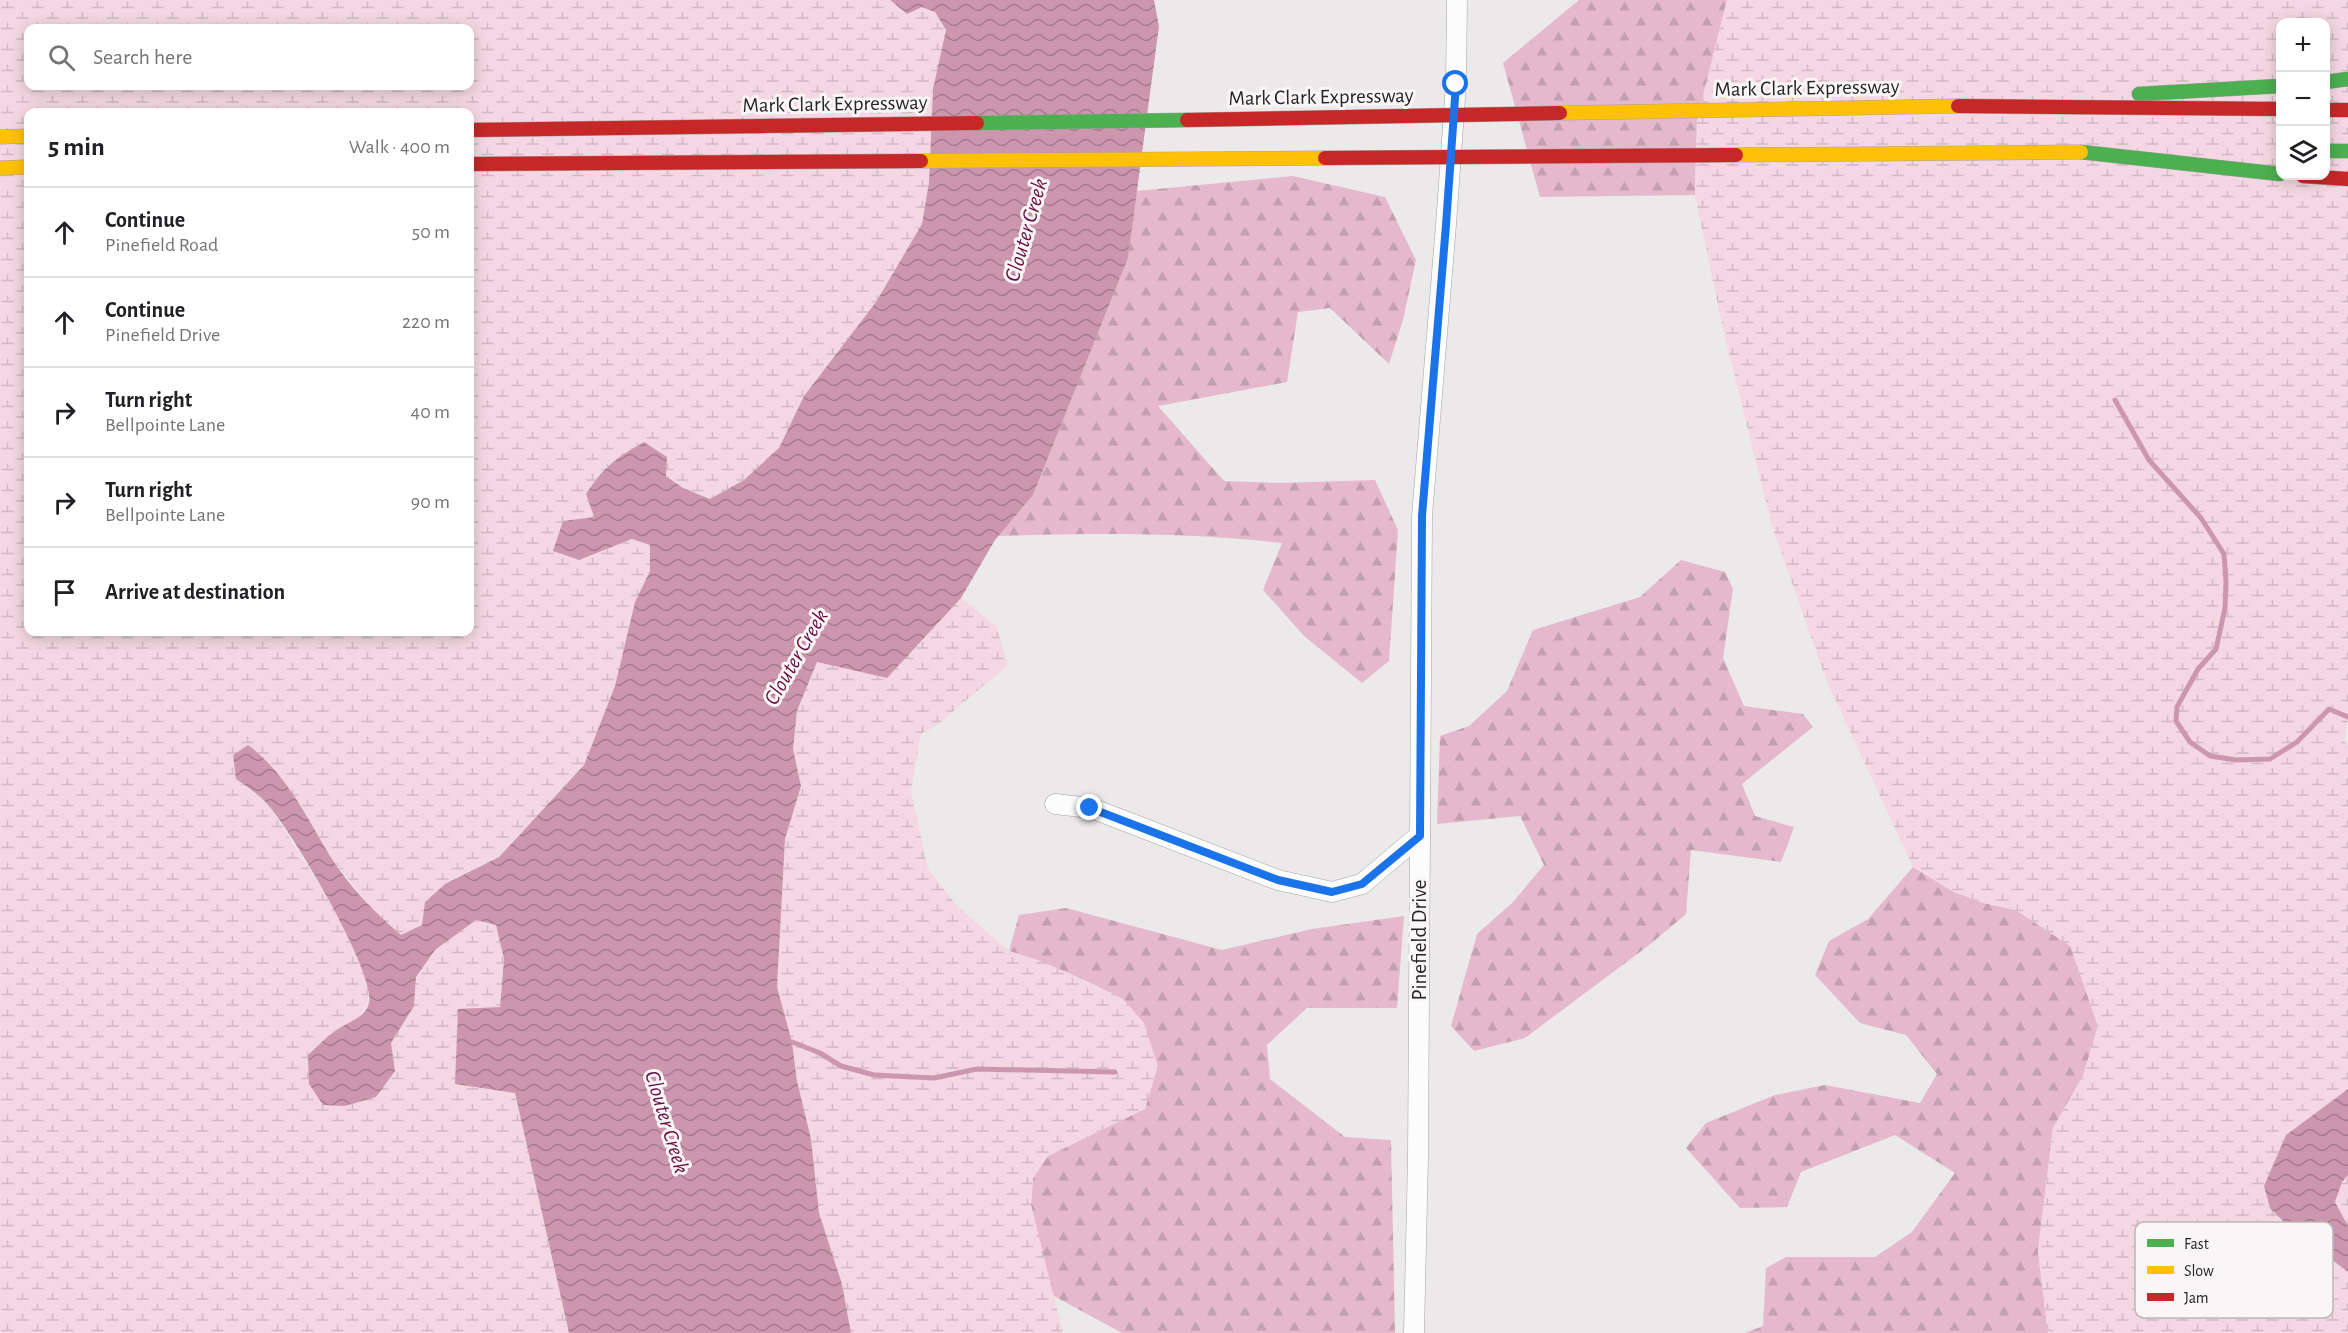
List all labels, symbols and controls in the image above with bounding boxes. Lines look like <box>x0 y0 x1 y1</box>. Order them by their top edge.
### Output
map controls <box>2276 18 2330 180</box>
button: + <box>2276 18 2330 72</box>
search box <box>24 24 474 90</box>
icon: search <box>45 41 78 74</box>
text: Search here <box>93 46 192 68</box>
route start <box>1442 70 1468 96</box>
button: − <box>2276 72 2330 126</box>
street label: Mark Clark Expressway <box>1714 76 1900 100</box>
street label: Mark Clark Expressway <box>1228 85 1414 109</box>
street label: Mark Clark Expressway <box>742 92 928 116</box>
button: layers <box>2276 126 2330 180</box>
text: 5 min <box>48 134 105 160</box>
text: Walk · 400 m <box>349 137 450 157</box>
water label: Clouter Creek <box>1001 176 1051 284</box>
text: Continue <box>105 209 185 231</box>
icon: ahead <box>48 216 81 249</box>
text: 50 m <box>412 222 450 242</box>
text: Pinefield Road <box>105 235 218 255</box>
text: Continue <box>105 299 185 321</box>
icon: ahead <box>48 306 81 339</box>
text: 220 m <box>402 312 450 332</box>
text: Pinefield Drive <box>105 325 220 345</box>
text: Turn right <box>105 389 192 411</box>
icon: right <box>48 396 81 429</box>
text: 40 m <box>411 402 450 422</box>
text: Bellpointe Lane <box>105 415 225 435</box>
text: Turn right <box>105 479 192 501</box>
icon: right <box>48 486 81 519</box>
text: 90 m <box>411 492 450 512</box>
text: Bellpointe Lane <box>105 505 225 525</box>
icon: arrive <box>48 576 81 609</box>
text: Arrive at destination <box>105 581 285 603</box>
water label: Clouter Creek <box>760 606 832 708</box>
route end <box>1076 794 1102 820</box>
street label: Pinefield Drive <box>1409 879 1430 1001</box>
water label: Clouter Creek <box>641 1068 693 1176</box>
legend <box>2135 1222 2333 1318</box>
text: Fast <box>2184 1236 2209 1252</box>
text: Slow <box>2184 1263 2214 1279</box>
text: Jam <box>2184 1290 2209 1306</box>

